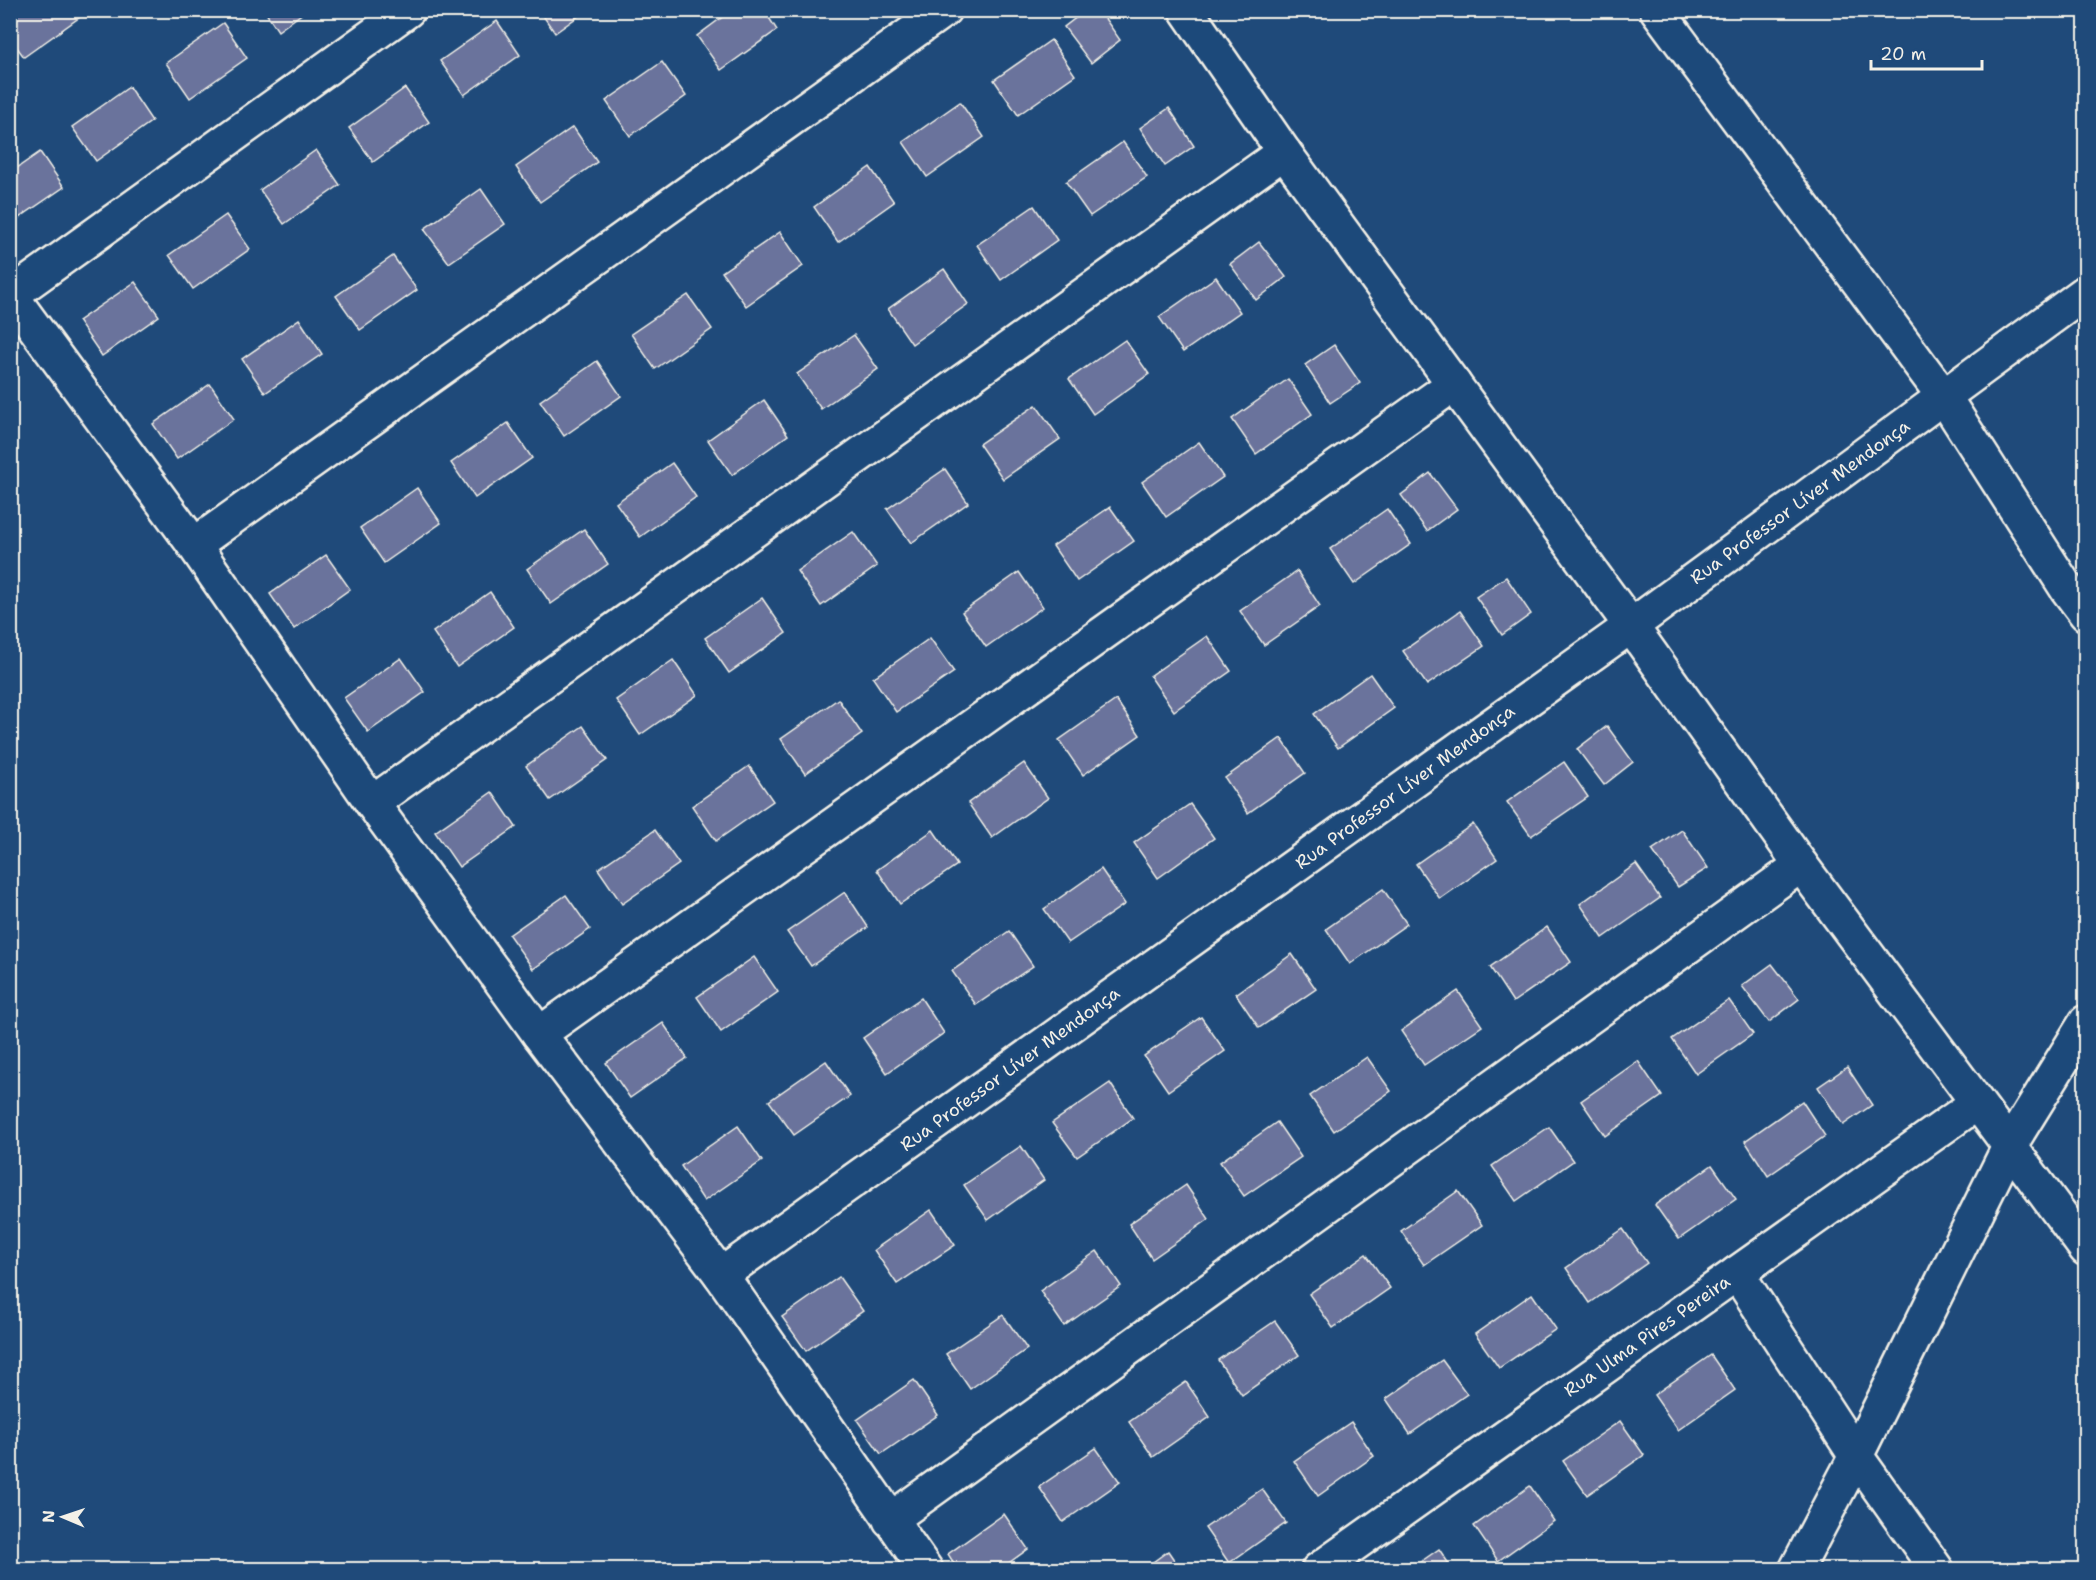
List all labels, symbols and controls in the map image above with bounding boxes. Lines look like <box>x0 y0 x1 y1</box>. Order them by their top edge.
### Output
scale bar <box>1871 33 1982 71</box>
text: 20 m <box>1880 42 1926 66</box>
street label: Rua Professor Líver Mendonça <box>1685 414 1915 590</box>
street label: Rua Professor Líver Mendonça <box>1290 699 1520 875</box>
street label: Rua Professor Líver Mendonça <box>895 981 1125 1157</box>
street label: Rua Ulma Pires Pereira <box>1559 1269 1735 1403</box>
north arrow <box>33 1487 93 1547</box>
text: N <box>38 1510 59 1523</box>

